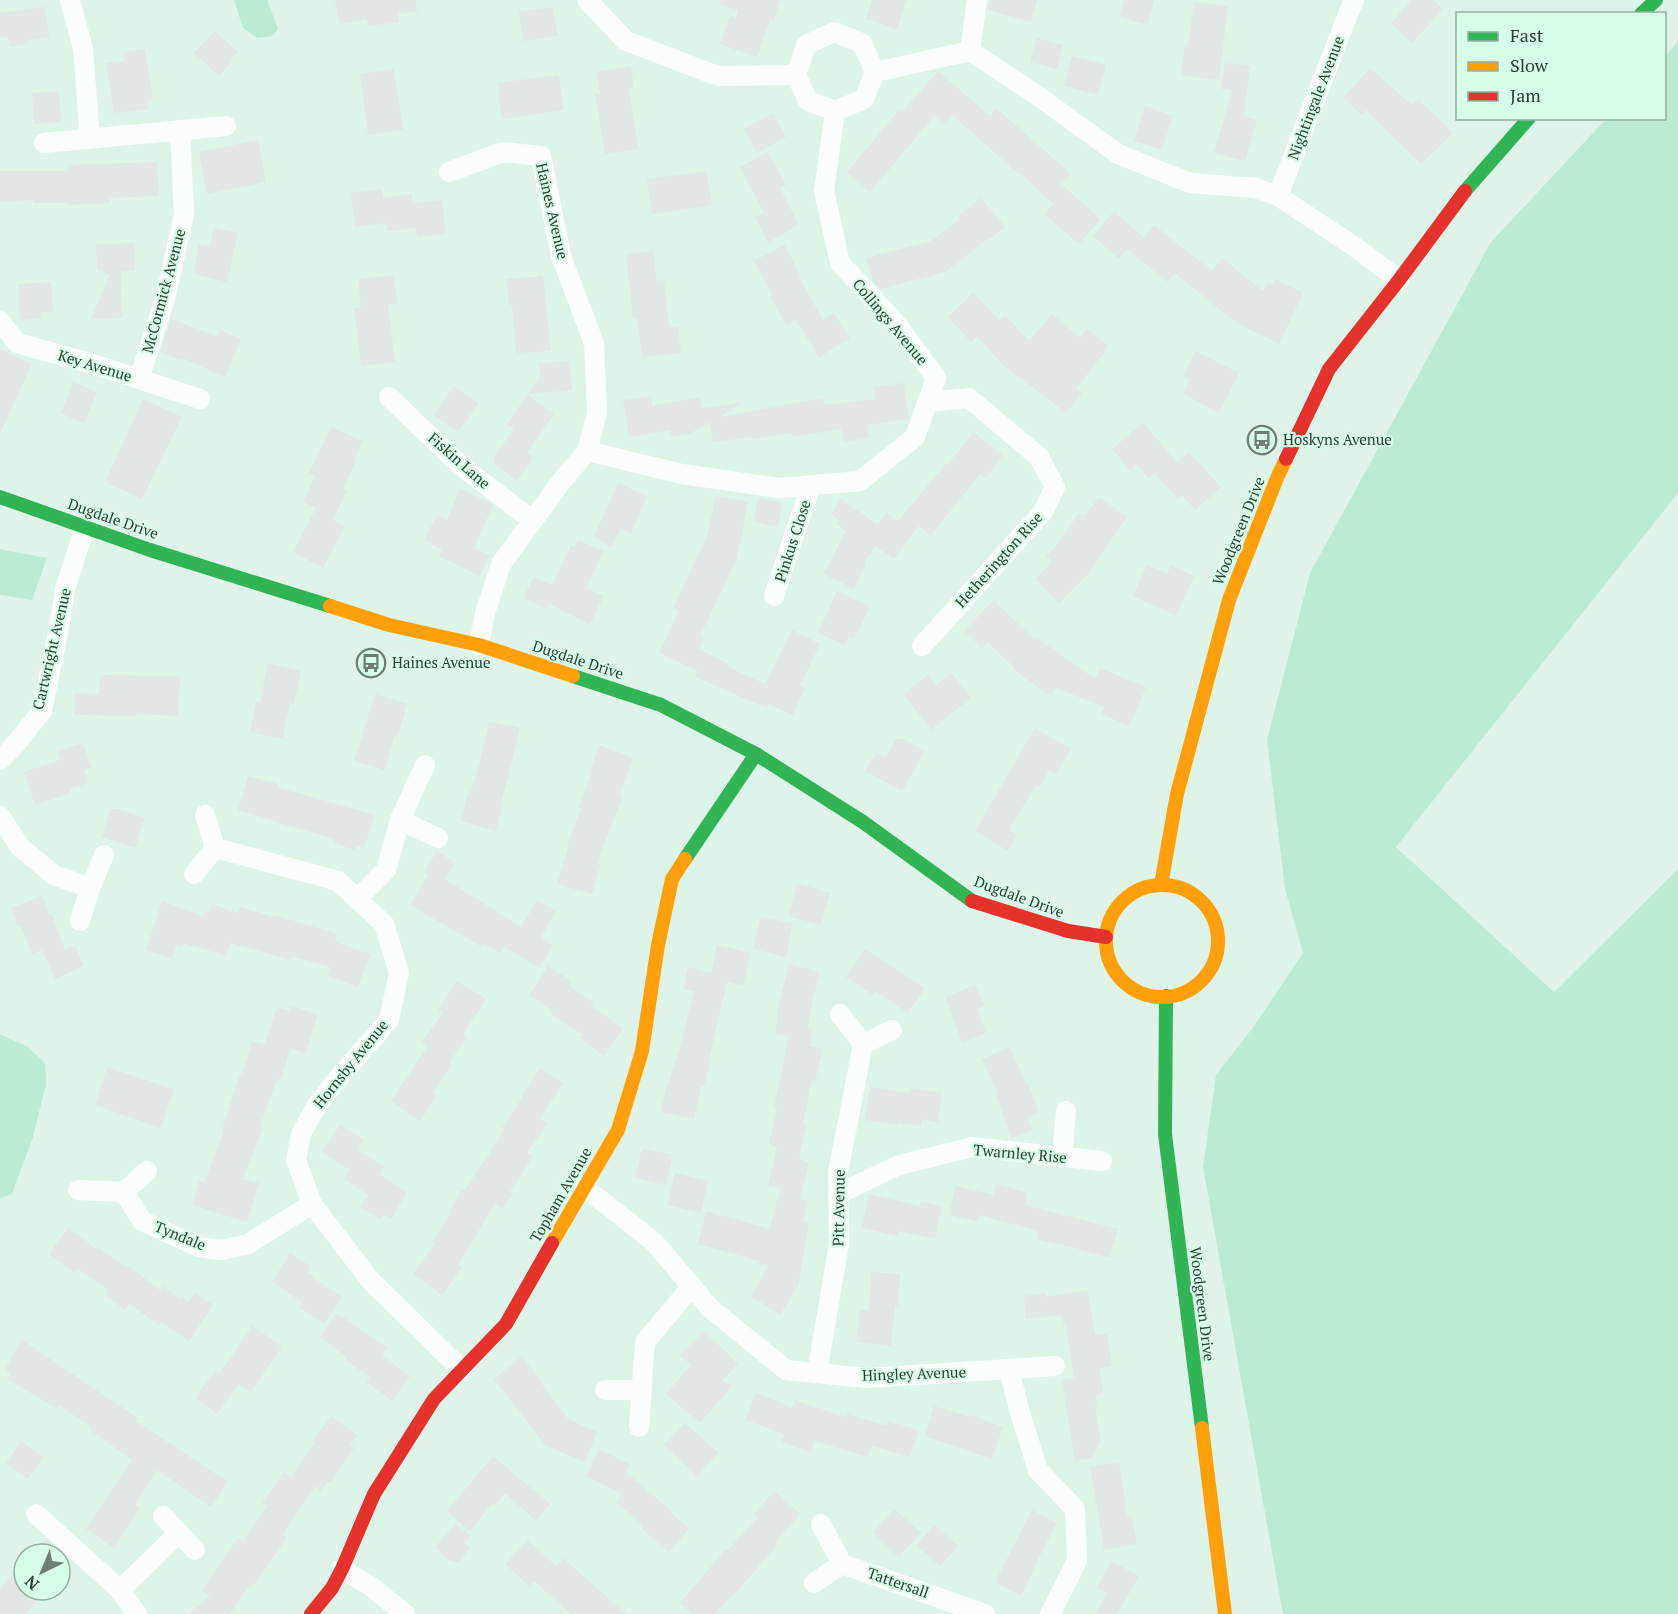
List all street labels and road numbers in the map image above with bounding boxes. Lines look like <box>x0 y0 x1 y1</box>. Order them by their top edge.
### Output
street label: Nightingale Avenue <box>1282 33 1348 162</box>
street label: Haines Avenue <box>532 161 574 261</box>
street label: McCormick Avenue <box>137 226 189 355</box>
street label: Collings Avenue <box>849 274 933 369</box>
street label: Key Avenue <box>56 344 135 386</box>
street label: Fiskin Lane <box>424 428 495 493</box>
street label: Woodgreen Drive <box>1207 474 1269 588</box>
street label: Dugdale Drive <box>65 493 161 543</box>
street label: Pinkus Close <box>769 497 815 584</box>
street label: Hetherington Rise <box>950 507 1047 611</box>
street label: Cartwright Avenue <box>27 586 75 712</box>
street label: Dugdale Drive <box>530 635 626 683</box>
street label: Dugdale Drive <box>972 871 1067 922</box>
street label: Hornsby Avenue <box>308 1015 392 1112</box>
street label: Twarnley Rise <box>973 1139 1068 1167</box>
street label: Topham Avenue <box>525 1143 596 1246</box>
street label: Pitt Avenue <box>827 1169 849 1247</box>
street label: Tyndale <box>152 1216 209 1254</box>
street label: Woodgreen Drive <box>1186 1246 1220 1362</box>
street label: Hingley Avenue <box>862 1361 966 1385</box>
street label: Tattersall <box>865 1562 932 1602</box>

